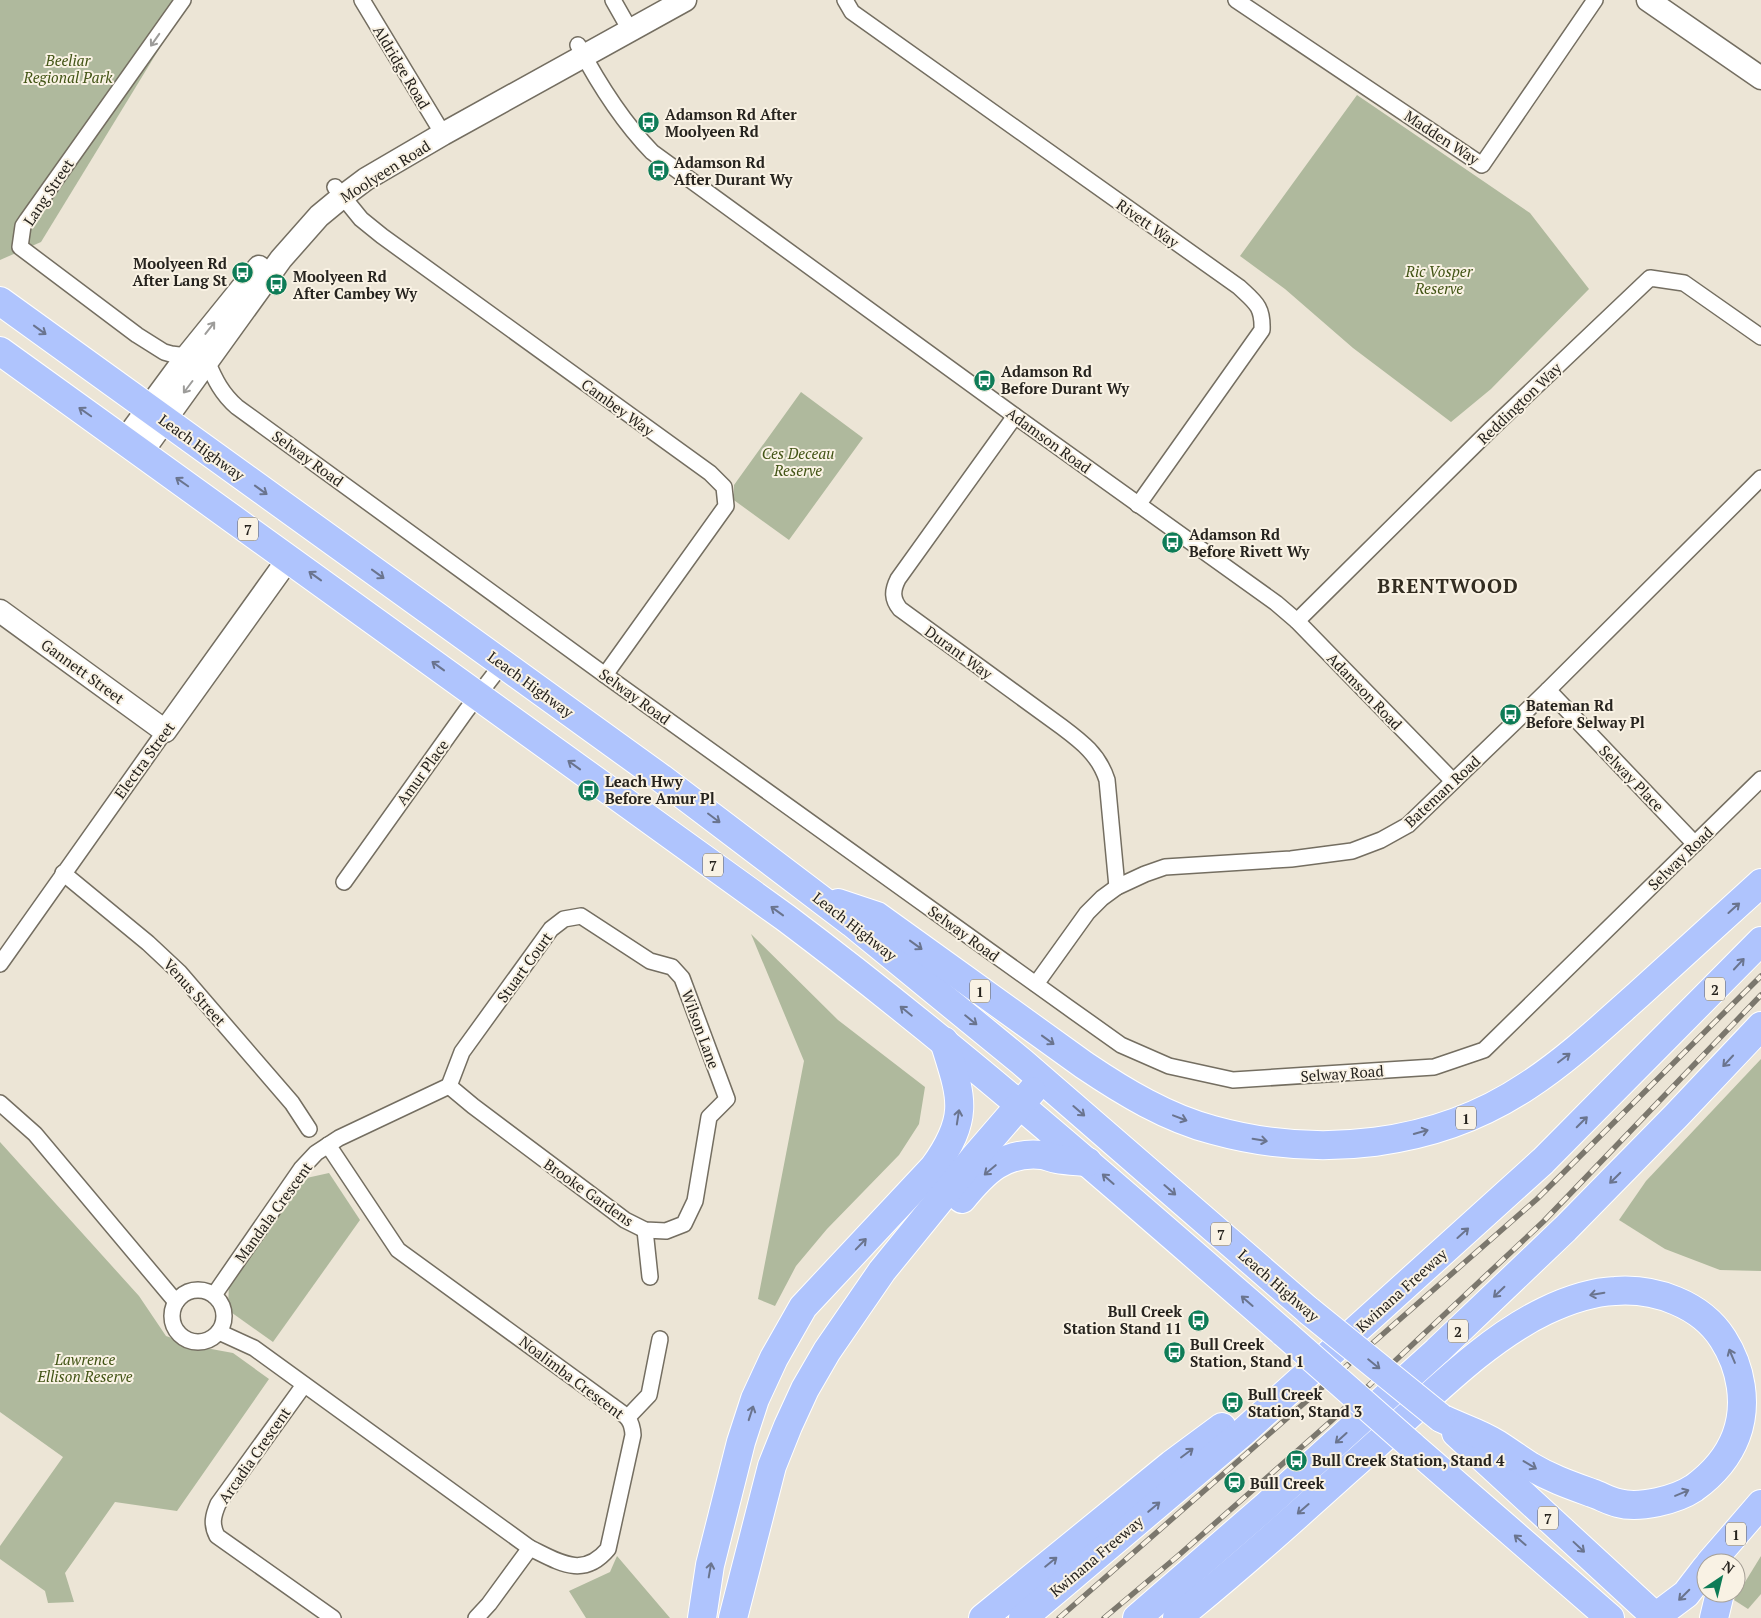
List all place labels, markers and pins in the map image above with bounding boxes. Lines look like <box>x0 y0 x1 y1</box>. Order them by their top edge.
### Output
place label: Adamson Rd After Moolyeen Rd <box>665 104 797 141</box>
bus stop icon: Adamson Rd After Moolyeen Rd <box>637 111 661 135</box>
place label: Adamson Rd After Durant Wy <box>674 152 794 189</box>
bus stop icon: Adamson Rd After Durant Wy <box>646 159 670 183</box>
place label: Moolyeen Rd After Lang St <box>132 253 227 290</box>
bus stop icon: Moolyeen Rd After Lang St <box>231 260 255 284</box>
place label: Moolyeen Rd After Cambey Wy <box>293 266 418 303</box>
bus stop icon: Moolyeen Rd After Cambey Wy <box>265 273 289 297</box>
place label: Adamson Rd Before Durant Wy <box>1001 361 1130 398</box>
bus stop icon: Adamson Rd Before Durant Wy <box>973 368 997 392</box>
place label: Adamson Rd Before Rivett Wy <box>1189 524 1311 561</box>
bus stop icon: Adamson Rd Before Rivett Wy <box>1161 531 1185 555</box>
place label: Bateman Rd Before Selway Pl <box>1526 695 1645 732</box>
bus stop icon: Bateman Rd Before Selway Pl <box>1498 702 1522 726</box>
place label: Leach Hwy Before Amur Pl <box>605 771 715 808</box>
bus stop icon: Leach Hwy Before Amur Pl <box>577 778 601 802</box>
place label: Bull Creek Station Stand 11 <box>1063 1301 1182 1338</box>
bus stop icon: Bull Creek Station Stand 11 <box>1186 1308 1210 1332</box>
place label: Bull Creek Station, Stand 1 <box>1190 1334 1304 1371</box>
bus stop icon: Bull Creek Station, Stand 1 <box>1162 1341 1186 1365</box>
place label: Bull Creek Station, Stand 3 <box>1248 1384 1362 1421</box>
bus stop icon: Bull Creek Station, Stand 3 <box>1220 1391 1244 1415</box>
bus stop icon: Bull Creek Station, Stand 4 <box>1284 1448 1308 1472</box>
place label: Bull Creek Station, Stand 4 <box>1312 1450 1505 1470</box>
station icon: Bull Creek <box>1222 1471 1246 1495</box>
place label: Bull Creek <box>1250 1473 1324 1493</box>

